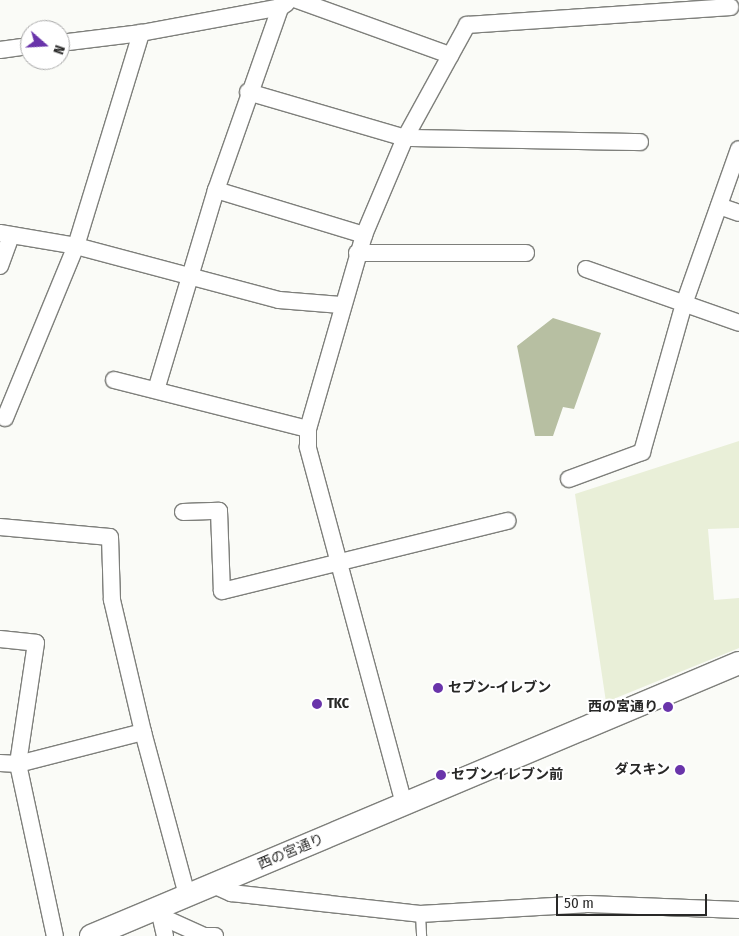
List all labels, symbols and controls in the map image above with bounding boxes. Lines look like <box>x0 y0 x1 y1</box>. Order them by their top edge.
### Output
north arrow <box>20 20 70 70</box>
text: N <box>49 43 68 56</box>
place label: セブン-イレブン <box>448 680 551 696</box>
marker: セブン-イレブン <box>432 682 444 694</box>
place label: TKC <box>327 696 349 712</box>
marker: TKC <box>311 698 323 710</box>
place label: 西の宮通り <box>588 699 658 715</box>
marker: 西の宮通り <box>662 701 674 713</box>
place label: ダスキン <box>614 762 670 778</box>
marker: ダスキン <box>674 764 686 776</box>
place label: セブンイレブン前 <box>451 767 563 783</box>
marker: セブンイレブン前 <box>435 769 447 781</box>
street label: 西の宮通り <box>256 831 326 873</box>
scale bar <box>559 884 710 916</box>
text: 50 m <box>564 894 594 912</box>

